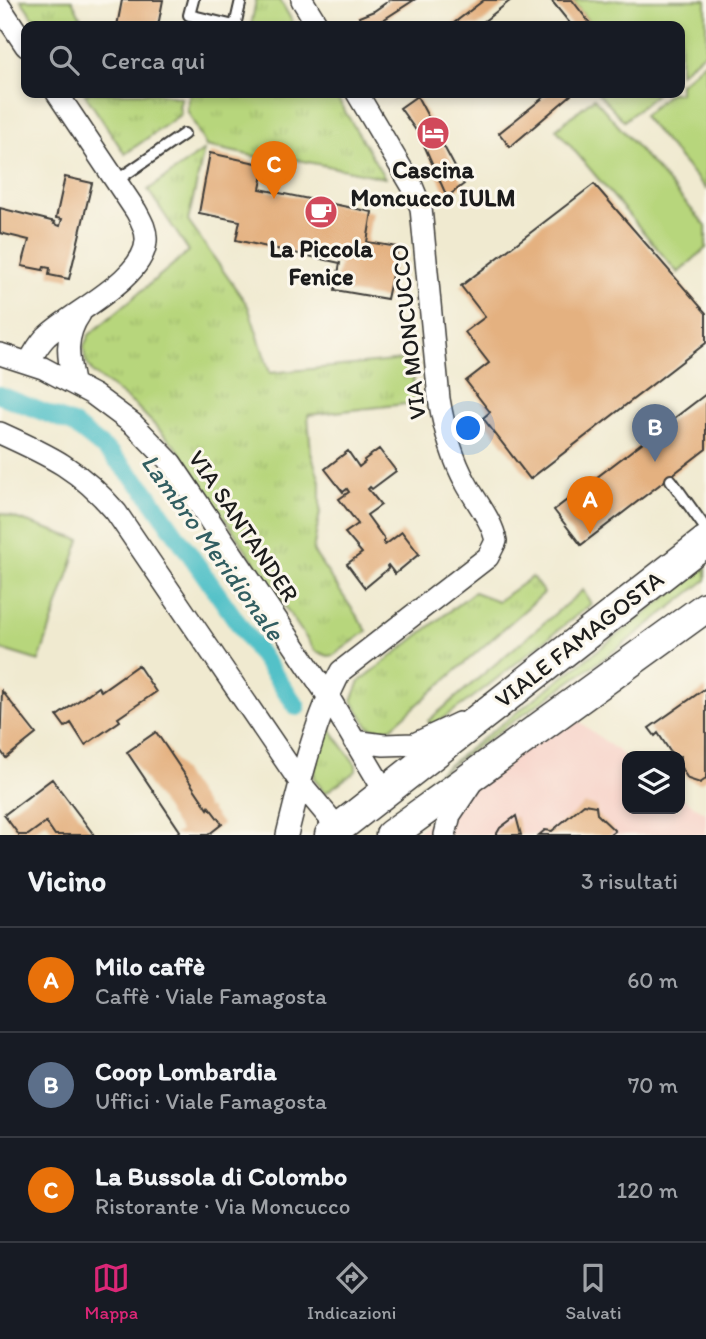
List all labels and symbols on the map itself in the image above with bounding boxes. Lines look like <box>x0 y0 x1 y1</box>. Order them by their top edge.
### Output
hotel icon: Cascina Moncucco IULM <box>414 114 452 152</box>
pin: C <box>251 141 297 199</box>
place label: Cascina Moncucco IULM <box>350 155 516 212</box>
cafe icon: La Piccola Fenice <box>302 193 340 231</box>
place label: La Piccola Fenice <box>269 234 373 291</box>
street label: VIA MONCUCCO <box>384 243 432 421</box>
pin: B <box>632 404 678 462</box>
your location <box>451 411 485 445</box>
street label: VIA SANTANDER <box>183 445 305 607</box>
water label: Lambro Meridionale <box>134 447 292 648</box>
pin: A <box>567 476 613 534</box>
street label: VIALE FAMAGOSTA <box>489 564 669 714</box>

